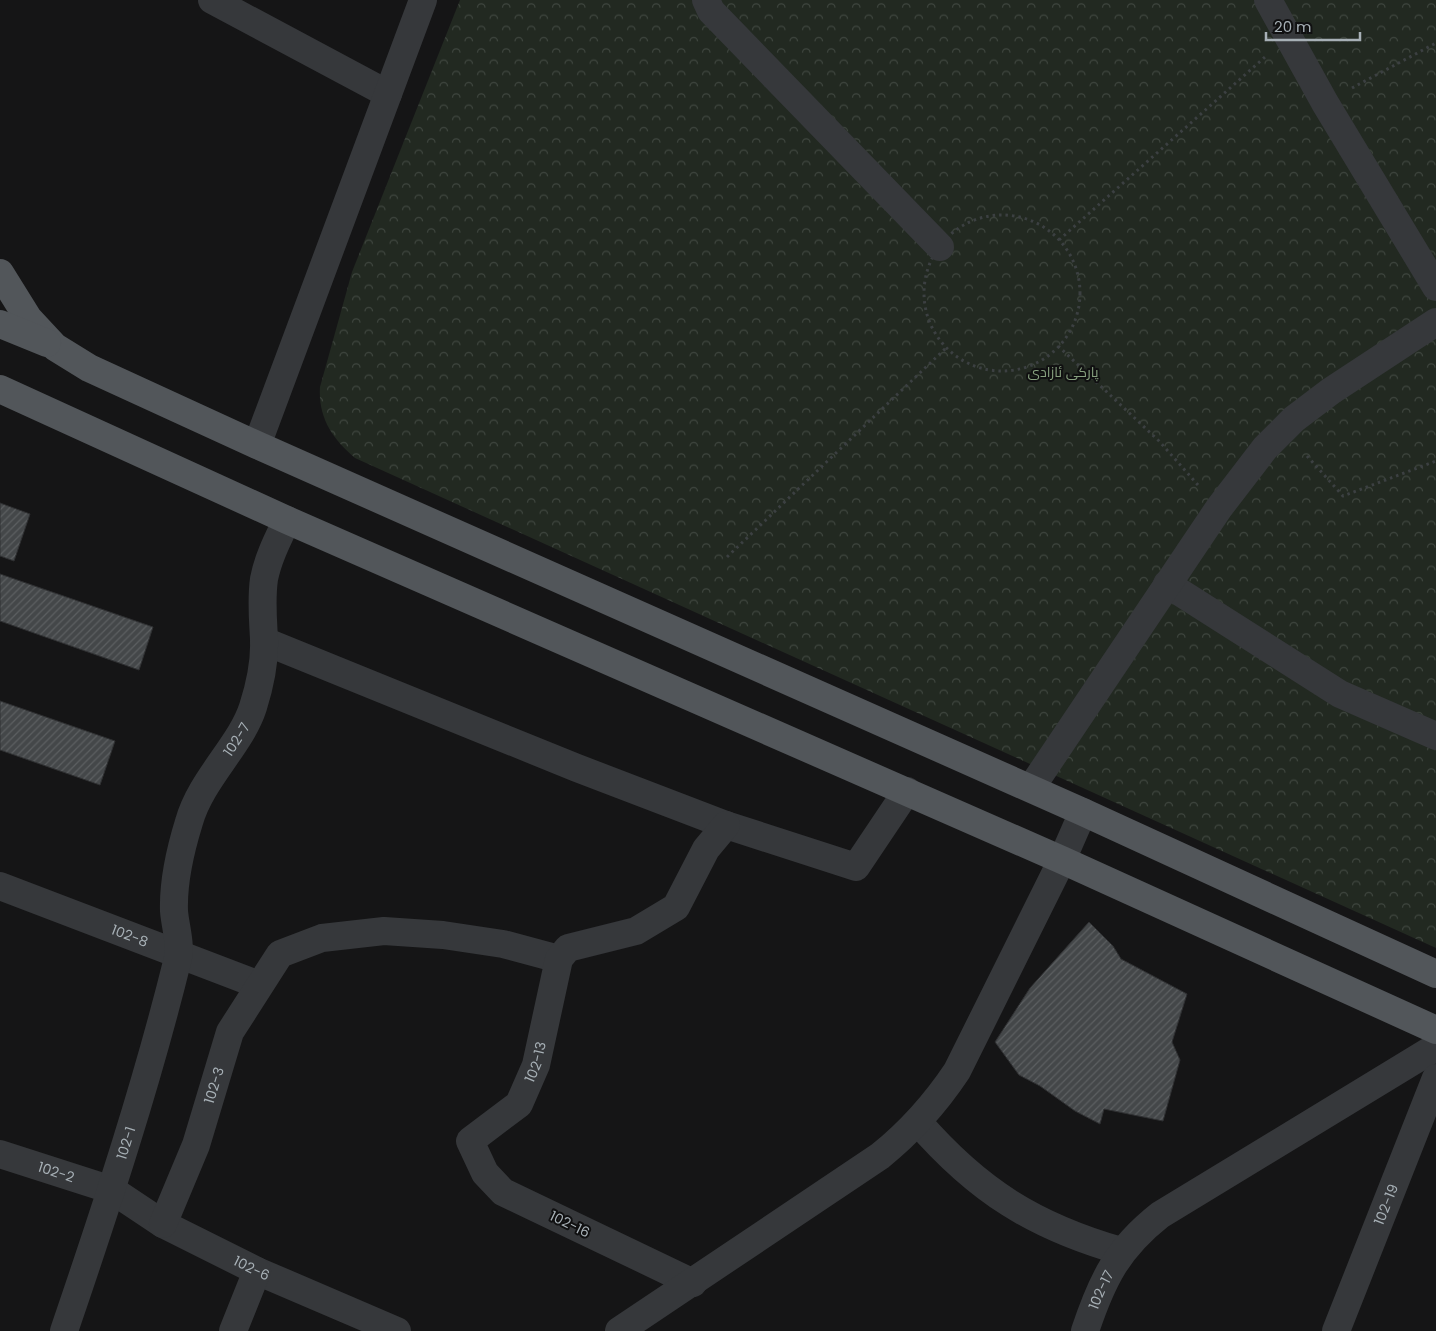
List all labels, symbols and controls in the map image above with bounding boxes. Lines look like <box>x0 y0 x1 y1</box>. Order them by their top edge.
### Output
scale bar <box>1266 10 1360 42</box>
text: 20 m <box>1274 16 1312 37</box>
park label: پارکی ئازادی <box>1027 362 1099 382</box>
street label: 102-7 <box>218 718 255 760</box>
street label: 102-8 <box>109 920 151 952</box>
street label: 102-13 <box>520 1040 551 1086</box>
street label: 102-3 <box>199 1065 229 1106</box>
street label: 102-1 <box>111 1124 140 1162</box>
street label: 102-2 <box>35 1157 77 1187</box>
street label: 102-19 <box>1369 1181 1403 1228</box>
street label: 102-16 <box>547 1206 594 1242</box>
street label: 102-6 <box>230 1251 273 1285</box>
street label: 102-17 <box>1083 1266 1119 1312</box>

